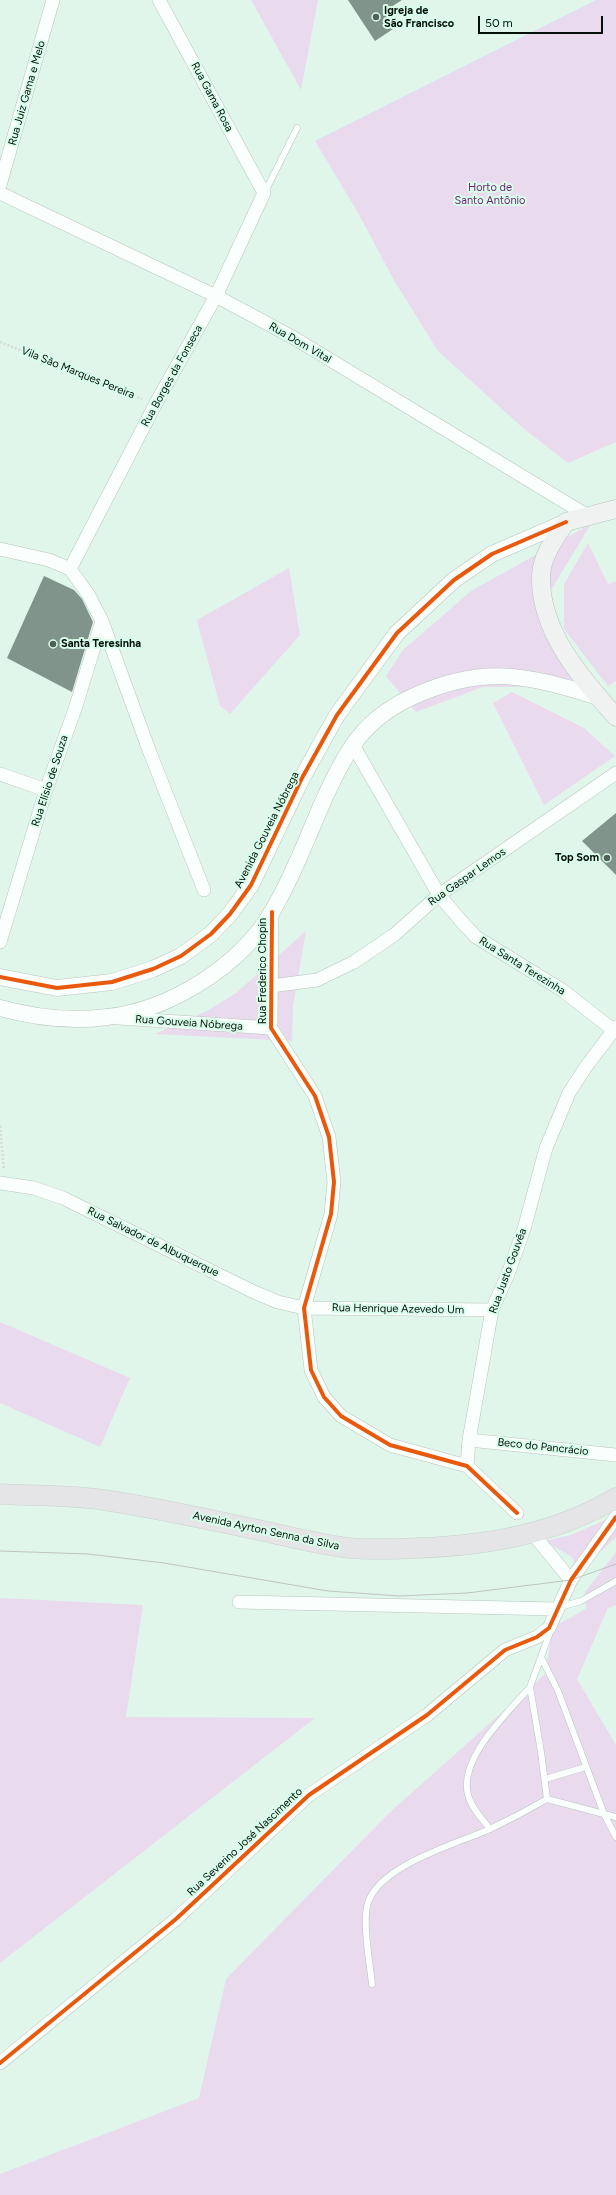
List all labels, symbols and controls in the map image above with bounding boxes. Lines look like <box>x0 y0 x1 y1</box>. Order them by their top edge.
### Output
place label: Igreja de São Francisco <box>384 4 454 30</box>
scale bar <box>480 8 605 34</box>
marker: Igreja de São Francisco <box>371 12 381 22</box>
text: 50 m <box>485 16 513 30</box>
street label: Rua Juiz Gama e Melo <box>6 39 48 147</box>
street label: Rua Gama Rosa <box>188 60 236 134</box>
park label: Horto de Santo Antônio <box>455 181 525 207</box>
street label: Rua Dom Vital <box>267 320 333 366</box>
street label: Rua Borges da Fonseca <box>139 323 205 429</box>
street label: Vila São Marques Pereira <box>19 344 137 402</box>
place label: Santa Teresinha <box>61 637 141 651</box>
marker: Santa Teresinha <box>48 639 58 649</box>
street label: Rua Elísio de Souza <box>29 734 71 828</box>
street label: Avenida Gouveia Nóbrega <box>232 770 302 890</box>
street label: Rua Gaspar Lemos <box>426 845 508 909</box>
place label: Top Som <box>555 851 599 865</box>
marker: Top Som <box>602 853 612 863</box>
street label: Rua Frederico Chopin <box>256 918 270 1024</box>
street label: Rua Santa Terezinha <box>476 934 568 998</box>
street label: Rua Gouveia Nóbrega <box>135 1013 243 1033</box>
street label: Rua Salvador de Albuquerque <box>85 1204 221 1280</box>
street label: Rua Justo Gouvêa <box>486 1227 530 1315</box>
street label: Rua Henrique Azevedo Um <box>332 1301 464 1317</box>
street label: Beco do Pancrácio <box>497 1436 589 1458</box>
street label: Avenida Ayrton Senna da Silva <box>191 1509 341 1553</box>
street label: Rua Severino José Nascimento <box>185 1785 305 1899</box>

